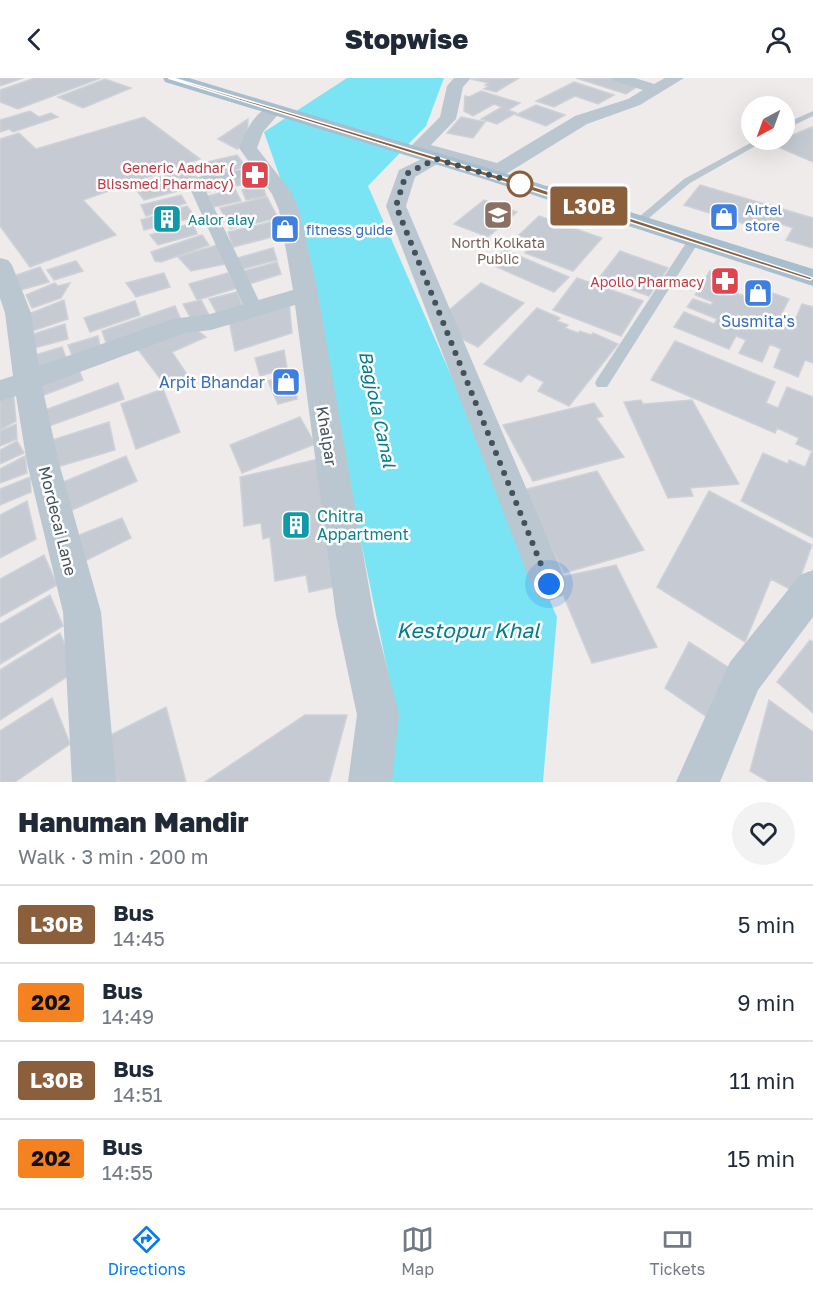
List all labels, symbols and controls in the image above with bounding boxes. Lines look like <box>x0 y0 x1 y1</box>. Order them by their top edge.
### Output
icon: back <box>18 23 51 56</box>
text: Stopwise <box>345 23 468 55</box>
icon: person <box>762 23 795 56</box>
north arrow <box>741 96 795 150</box>
map controls <box>741 96 795 150</box>
place label: Generic Aadhar ( Blissmed Pharmacy) <box>97 159 235 192</box>
pharmacy icon: Generic Aadhar ( Blissmed Pharmacy) <box>239 159 271 191</box>
unlabelled marker <box>507 171 533 197</box>
line badge: L30B <box>547 186 631 226</box>
text: L30B <box>562 193 616 219</box>
school or university icon: North Kolkata Public <box>482 199 514 231</box>
shop icon: Airtel store <box>708 201 740 233</box>
place label: Airtel store <box>745 201 782 234</box>
building icon: Aalor alay <box>151 203 183 235</box>
place label: Aalor alay <box>188 211 255 228</box>
shop icon: fitness guide <box>269 213 301 245</box>
place label: fitness guide <box>306 221 393 238</box>
place label: North Kolkata Public <box>451 234 545 267</box>
pharmacy icon: Apollo Pharmacy <box>709 265 741 297</box>
place label: Apollo Pharmacy <box>590 273 704 290</box>
shop icon: Susmita's <box>742 277 774 309</box>
place label: Susmita's <box>721 311 795 331</box>
water label: Bagjola Canal <box>355 349 401 471</box>
shop icon: Arpit Bhandar <box>270 366 302 398</box>
place label: Arpit Bhandar <box>159 372 265 392</box>
street label: Khalpar <box>312 405 342 467</box>
street label: Mordecai Lane <box>35 464 81 578</box>
place label: Chitra Appartment <box>317 506 409 544</box>
building icon: Chitra Appartment <box>280 509 312 541</box>
your location <box>534 569 564 599</box>
water label: Kestopur Khal <box>396 617 541 643</box>
button: heart <box>732 802 795 865</box>
text: Hanuman Mandir <box>18 805 249 838</box>
text: Walk · 3 min · 200 m <box>18 844 209 868</box>
text: Bus <box>113 899 154 926</box>
text: L30B <box>30 911 83 937</box>
text: 5 min <box>738 911 795 938</box>
text: 14:45 <box>113 926 165 950</box>
text: Bus <box>102 977 143 1004</box>
text: 202 <box>31 989 71 1015</box>
text: 9 min <box>737 989 795 1016</box>
text: 14:49 <box>102 1004 154 1028</box>
text: Bus <box>113 1055 154 1082</box>
text: L30B <box>30 1067 83 1093</box>
text: 11 min <box>729 1067 795 1094</box>
text: 14:51 <box>113 1082 162 1106</box>
text: Bus <box>102 1133 143 1160</box>
text: 202 <box>31 1145 71 1171</box>
text: 15 min <box>727 1145 795 1172</box>
text: 14:55 <box>102 1160 153 1184</box>
tab: Directions <box>108 1223 186 1279</box>
tab: Map <box>401 1223 434 1279</box>
tab: Tickets <box>650 1223 705 1279</box>

